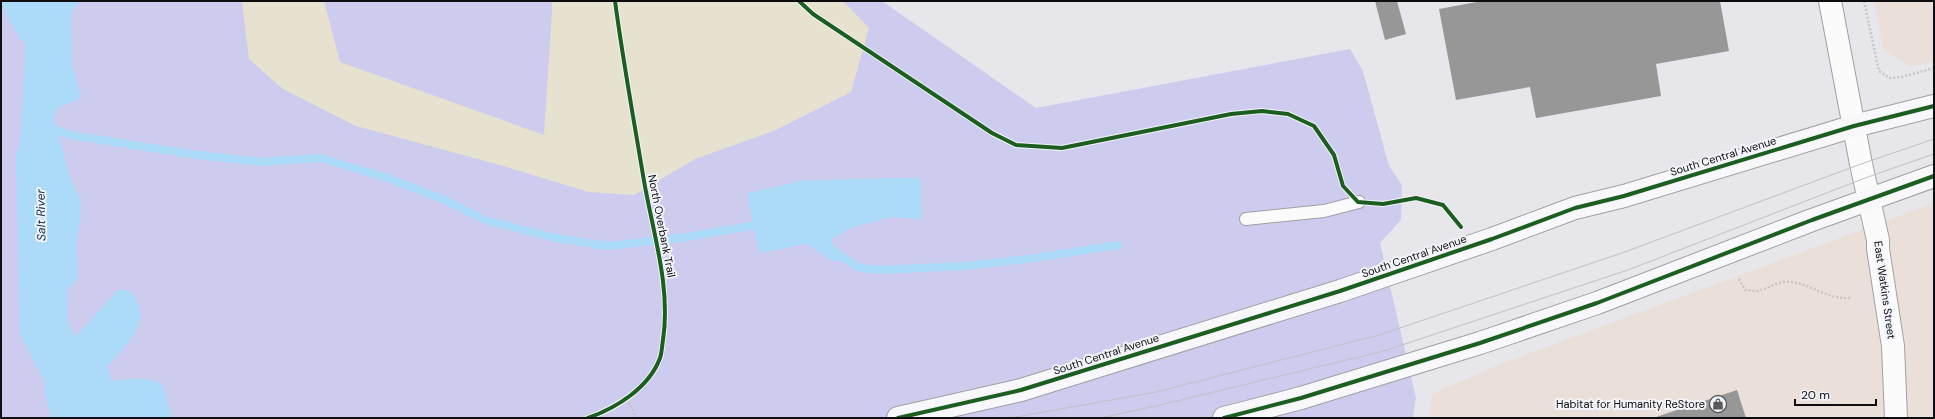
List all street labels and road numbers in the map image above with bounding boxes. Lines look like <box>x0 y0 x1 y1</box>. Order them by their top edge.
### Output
street label: South Central Avenue <box>1668 133 1778 179</box>
street label: North Overbank Trail <box>645 173 679 279</box>
street label: South Central Avenue <box>1360 231 1468 281</box>
street label: East Watkins Street <box>1871 240 1899 340</box>
street label: South Central Avenue <box>1051 330 1161 378</box>

